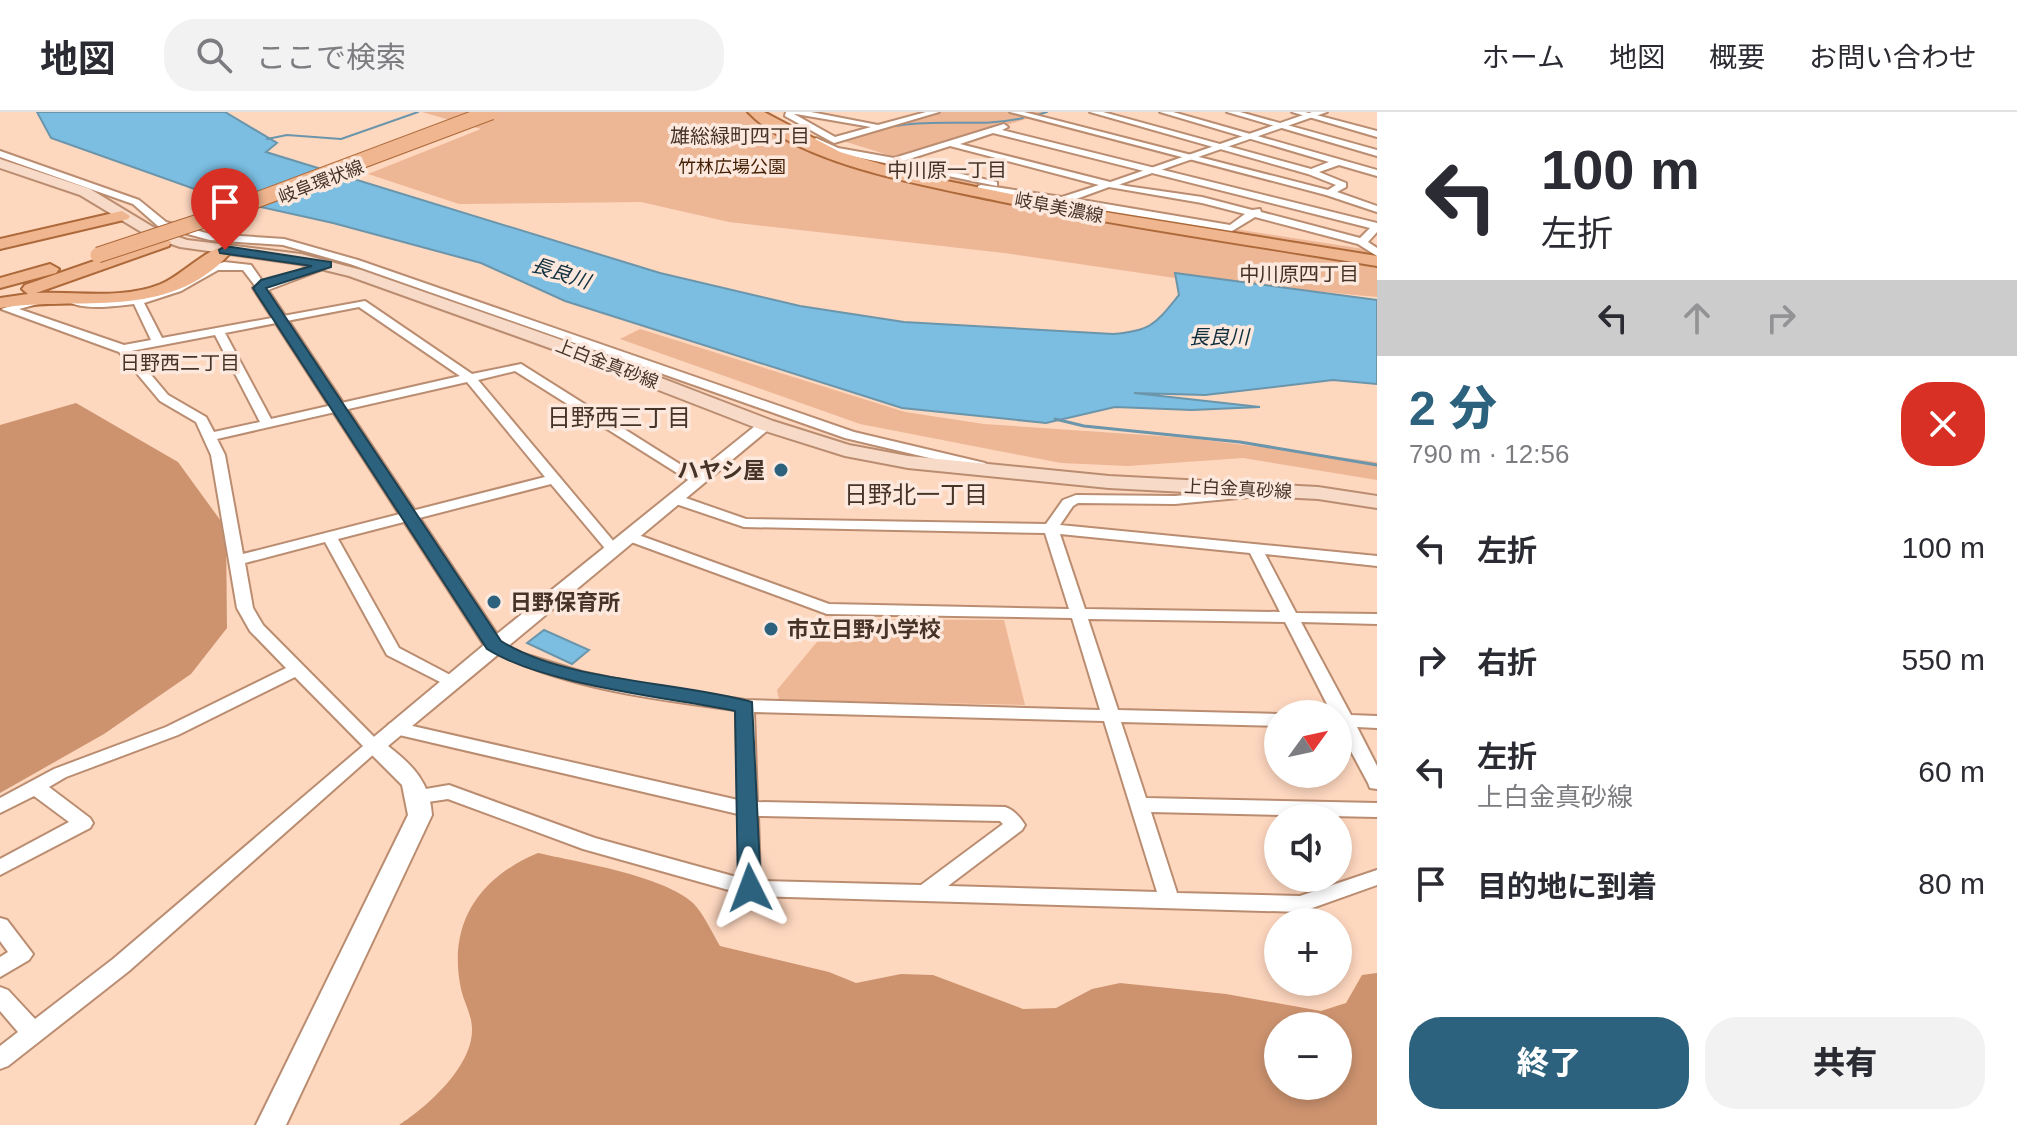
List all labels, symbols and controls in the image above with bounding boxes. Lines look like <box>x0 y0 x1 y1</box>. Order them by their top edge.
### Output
search box <box>164 19 724 91</box>
icon: search <box>192 33 236 77</box>
text: 地図 <box>40 38 116 80</box>
text: ここで検索 <box>256 41 406 74</box>
text: ホーム <box>1482 42 1565 73</box>
text: 地図 <box>1609 42 1665 73</box>
text: 概要 <box>1709 42 1765 73</box>
text: お問い合わせ <box>1809 42 1977 73</box>
district label: 雄総緑町四丁目 <box>670 125 810 147</box>
text: 100 m <box>1541 138 1700 201</box>
icon: left <box>1409 144 1513 248</box>
street label: 岐阜環状線 <box>275 157 367 207</box>
park label: 竹林広場公園 <box>678 157 786 177</box>
district label: 中川原一丁目 <box>887 159 1007 181</box>
pin <box>191 168 259 250</box>
icon: arrive <box>203 180 247 224</box>
street label: 岐阜美濃線 <box>1013 190 1105 226</box>
text: 左折 <box>1541 213 1613 254</box>
water label: 長良川 <box>529 253 595 293</box>
district label: 中川原四丁目 <box>1239 263 1359 285</box>
icon: left <box>1591 296 1635 340</box>
icon: ahead <box>1675 296 1719 340</box>
icon: right <box>1759 296 1803 340</box>
water label: 長良川 <box>1189 326 1251 348</box>
street label: 上白金真砂線 <box>553 335 661 393</box>
district label: 日野西二丁目 <box>120 352 240 374</box>
text: 2 分 <box>1409 382 1497 435</box>
button: close <box>1901 382 1985 466</box>
district label: 日野西三丁目 <box>547 404 691 431</box>
text: 790 m · 12:56 <box>1409 439 1569 469</box>
place label: ハヤシ屋 <box>677 458 765 483</box>
marker: ハヤシ屋 <box>772 461 790 479</box>
street label: 上白金真砂線 <box>1184 476 1292 502</box>
district label: 日野北一丁目 <box>844 481 988 508</box>
icon: left <box>1409 526 1453 570</box>
text: 100 m <box>1902 531 1985 564</box>
text: 左折 <box>1477 534 1537 567</box>
place label: 日野保育所 <box>510 590 620 615</box>
marker: 日野保育所 <box>485 593 503 611</box>
place label: 市立日野小学校 <box>787 617 941 642</box>
marker: 市立日野小学校 <box>762 620 780 638</box>
icon: right <box>1409 638 1453 682</box>
text: 550 m <box>1902 643 1985 676</box>
text: 右折 <box>1477 646 1537 679</box>
north arrow <box>1264 700 1352 788</box>
map controls <box>1264 700 1352 1100</box>
text: 左折 <box>1477 740 1537 773</box>
icon: left <box>1409 750 1453 794</box>
text: 60 m <box>1918 755 1985 788</box>
text: 上白金真砂線 <box>1477 782 1633 812</box>
button: sound <box>1264 804 1352 892</box>
position arrow <box>708 846 792 930</box>
icon: arrive <box>1409 862 1453 906</box>
text: 80 m <box>1918 867 1985 900</box>
text: 目的地に到着 <box>1477 870 1657 903</box>
button: + <box>1264 908 1352 996</box>
button: − <box>1264 1012 1352 1100</box>
button: 終了 <box>1409 1017 1689 1109</box>
button: 共有 <box>1705 1017 1985 1109</box>

